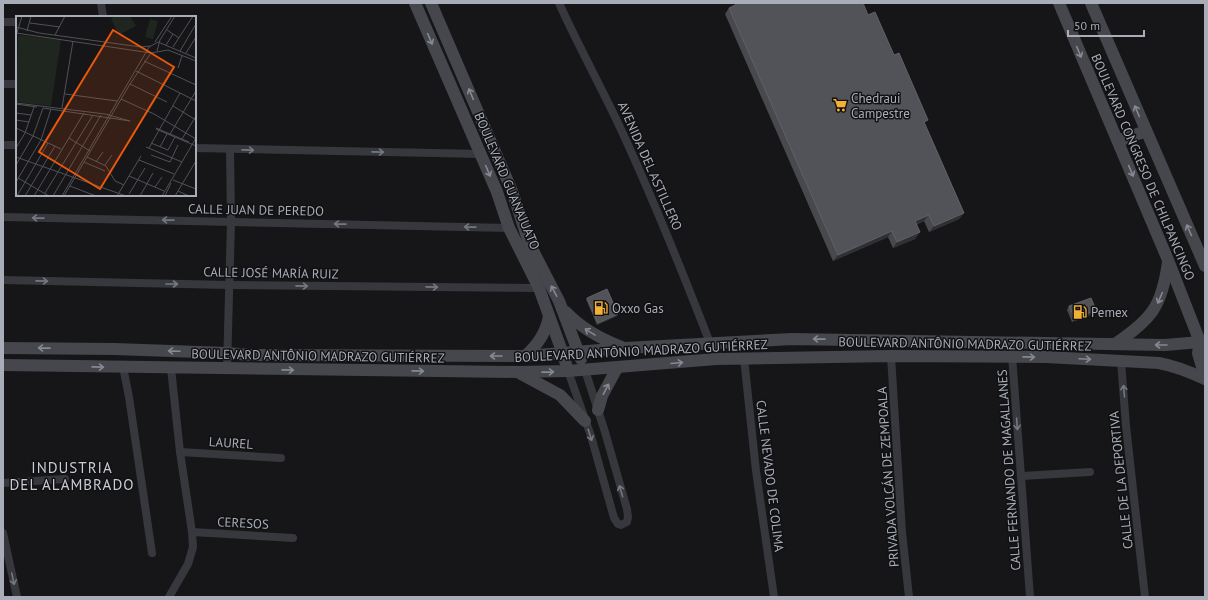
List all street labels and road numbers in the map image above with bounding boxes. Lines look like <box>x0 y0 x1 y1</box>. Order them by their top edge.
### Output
street label: BOULEVARD CONGRESO DE CHILPANCINGO <box>1087 51 1199 283</box>
street label: AVENIDA DEL ASTILLERO <box>614 99 686 233</box>
street label: BOULEVARD GUANAJUATO <box>470 110 544 252</box>
street label: CALLE JUAN DE PEREDO <box>188 200 324 220</box>
street label: CALLE JOSÉ MARÍA RUIZ <box>203 263 339 283</box>
street label: BOULEVARD ANTÔNIO MADRAZO GUTIÉRREZ <box>838 333 1092 355</box>
street label: BOULEVARD ANTÔNIO MADRAZO GUTIÉRREZ <box>514 336 768 366</box>
street label: BOULEVARD ANTÔNIO MADRAZO GUTIÉRREZ <box>191 345 445 367</box>
street label: CALLE FERNANDO DE MAGALLANES <box>993 369 1025 571</box>
street label: PRIVADA VOLCÁN DE ZEMPOALA <box>873 386 903 568</box>
street label: CALLE NEVADO DE COLIMA <box>752 399 788 553</box>
street label: CALLE DE LA DEPORTIVA <box>1105 410 1137 550</box>
street label: LAUREL <box>208 433 254 453</box>
street label: CERESOS <box>217 513 269 533</box>

